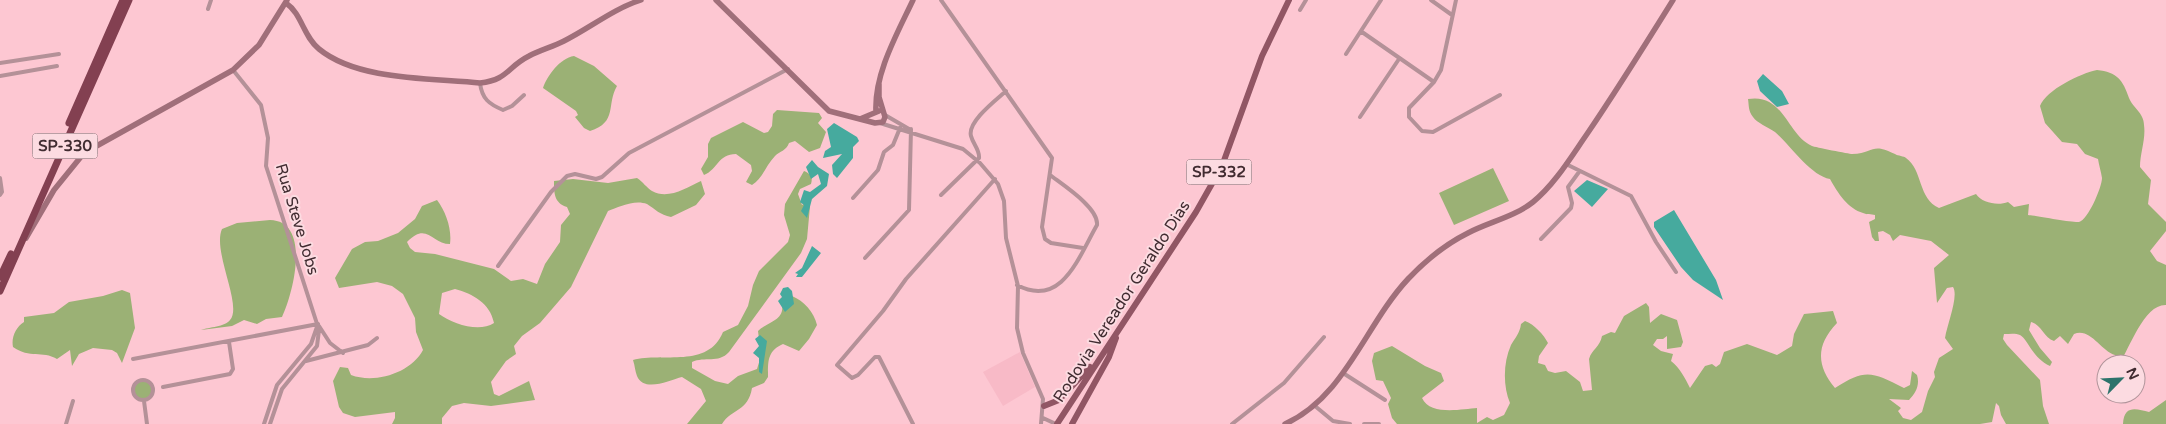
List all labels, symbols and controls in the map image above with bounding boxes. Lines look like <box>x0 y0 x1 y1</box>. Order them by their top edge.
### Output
road number: SP-330 <box>32 134 98 158</box>
road number: SP-332 <box>1186 160 1252 184</box>
street label: Rua Steve Jobs <box>271 161 323 277</box>
street label: Rodovia Vereador Geraldo Dias <box>1049 197 1195 406</box>
north arrow <box>2096 354 2146 404</box>
text: N <box>2122 365 2142 383</box>

